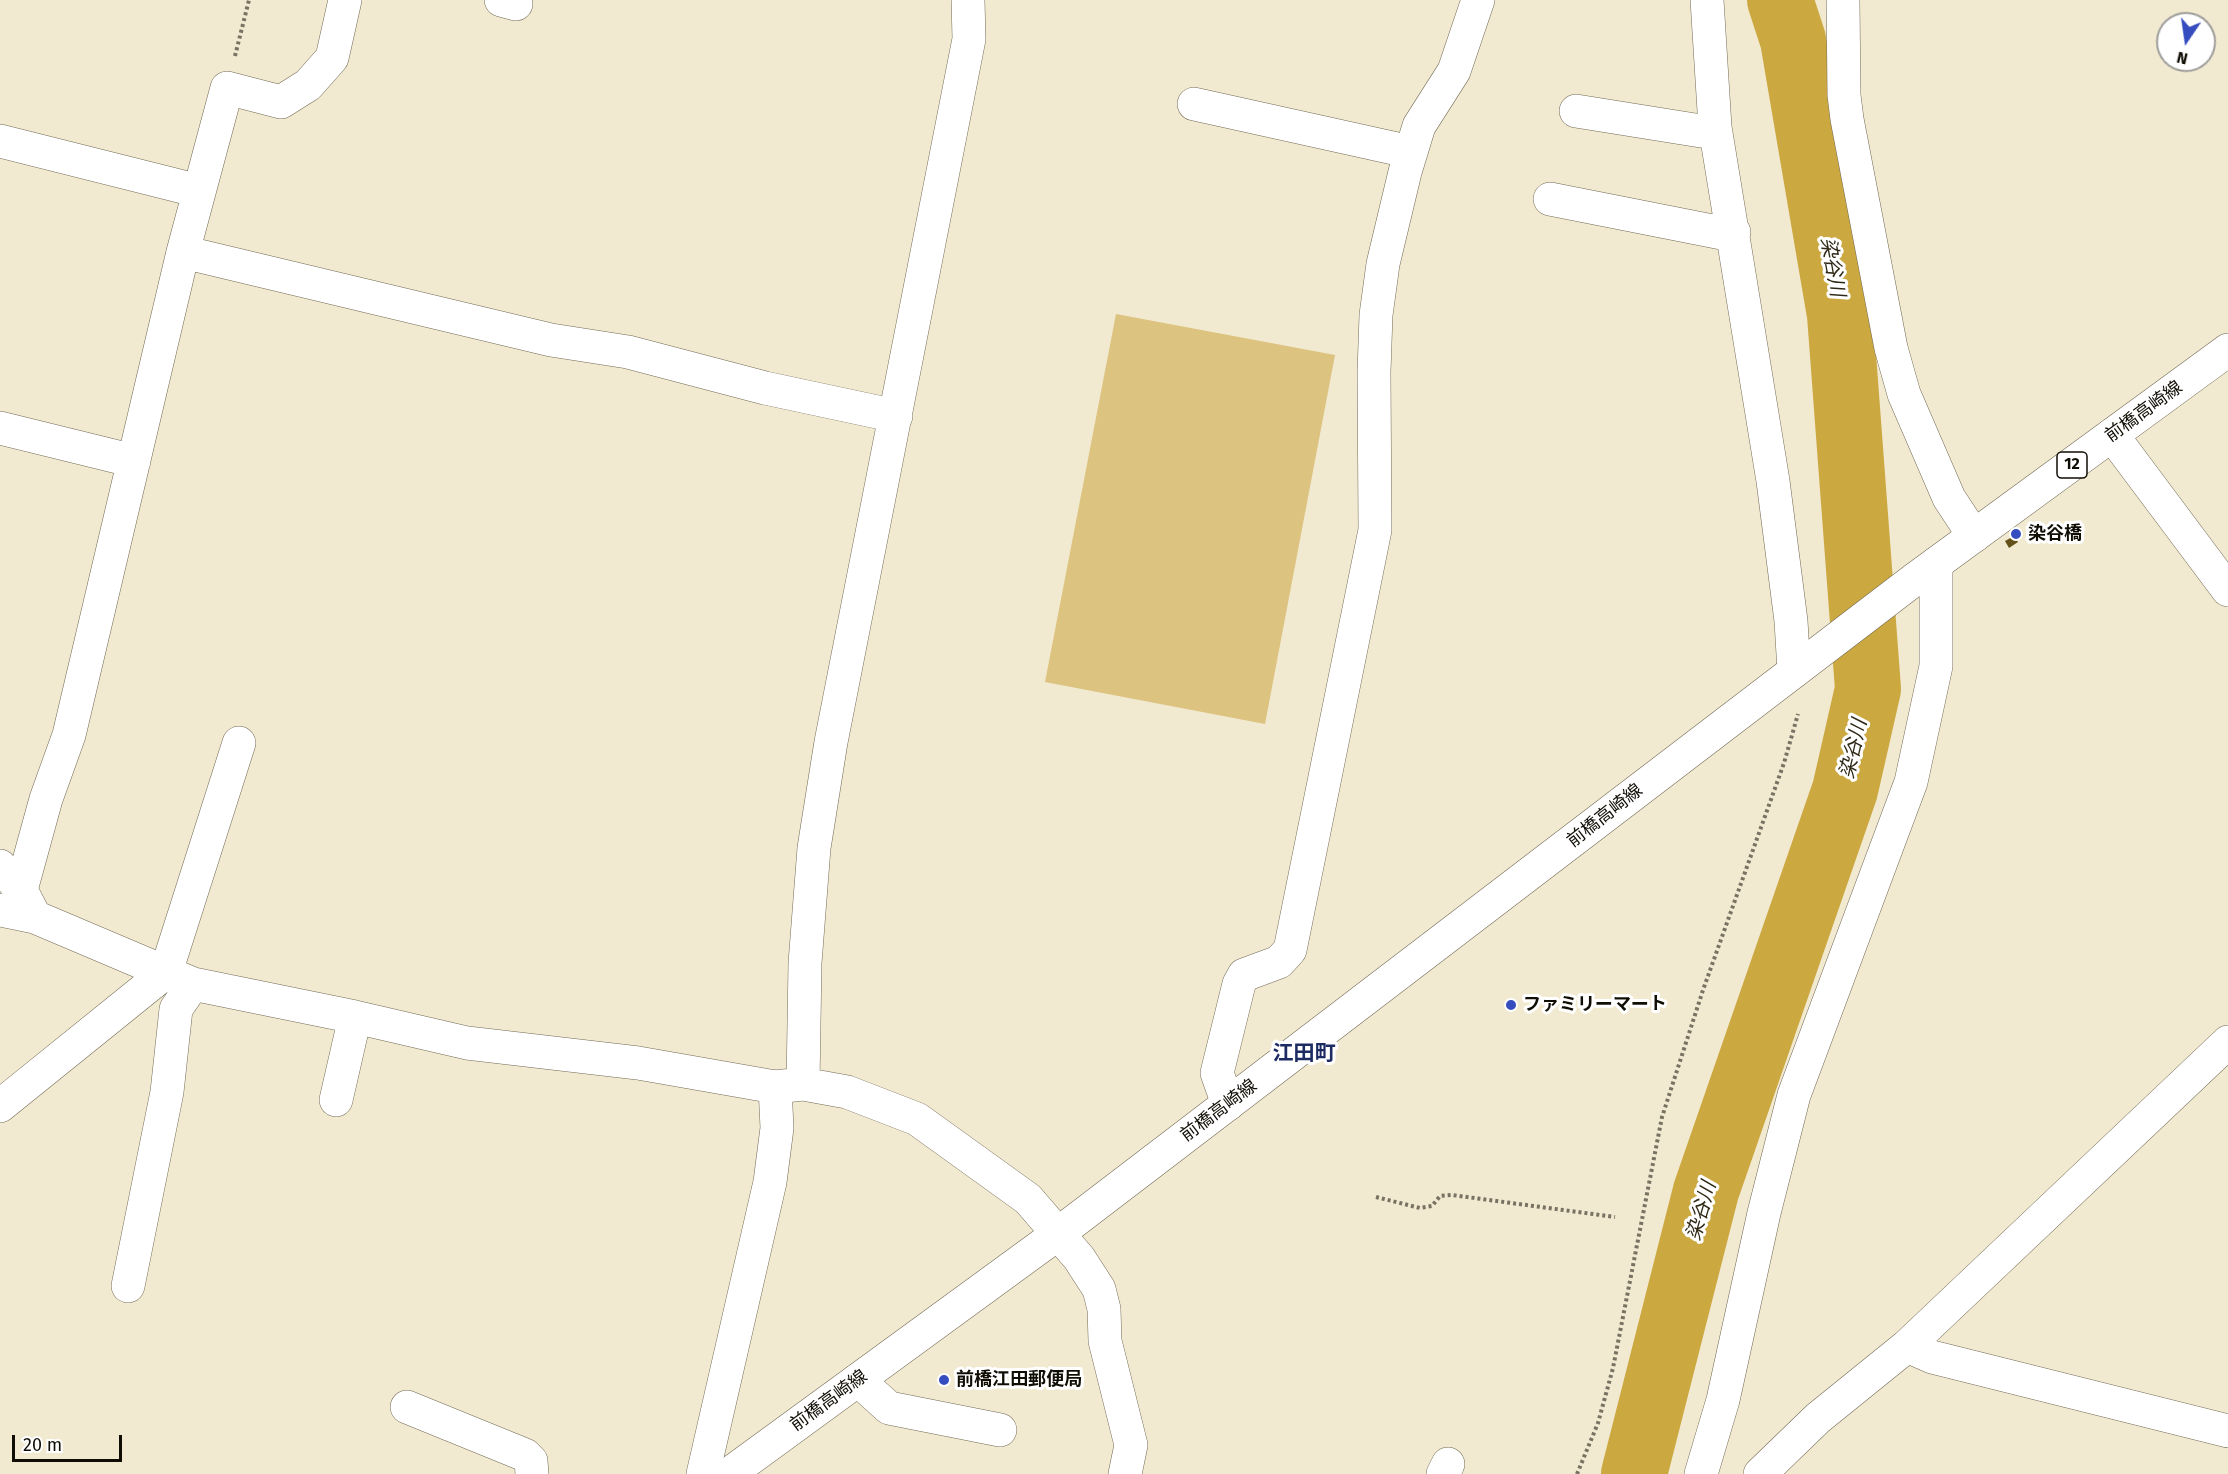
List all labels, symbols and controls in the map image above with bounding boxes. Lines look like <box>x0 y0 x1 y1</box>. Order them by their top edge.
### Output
north arrow <box>2156 12 2216 72</box>
text: N <box>2175 48 2190 69</box>
water label: 染谷川 <box>1815 235 1849 299</box>
street label: 前橋高崎線 <box>2101 377 2187 447</box>
road number: 12 <box>2057 452 2087 478</box>
place label: 染谷橋 <box>2028 523 2082 545</box>
marker: 染谷橋 <box>2009 527 2023 541</box>
water label: 染谷川 <box>1836 717 1872 781</box>
street label: 前橋高崎線 <box>1563 780 1647 852</box>
place label: ファミリーマート <box>1523 994 1667 1016</box>
marker: ファミリーマート <box>1504 998 1518 1012</box>
district label: 江田町 <box>1273 1041 1335 1067</box>
street label: 前橋高崎線 <box>1177 1075 1261 1147</box>
water label: 染谷川 <box>1682 1179 1722 1243</box>
street label: 前橋高崎線 <box>786 1366 872 1436</box>
place label: 前橋江田郵便局 <box>956 1369 1082 1391</box>
marker: 前橋江田郵便局 <box>937 1373 951 1387</box>
scale bar <box>15 1423 124 1461</box>
text: 20 m <box>23 1434 62 1456</box>

